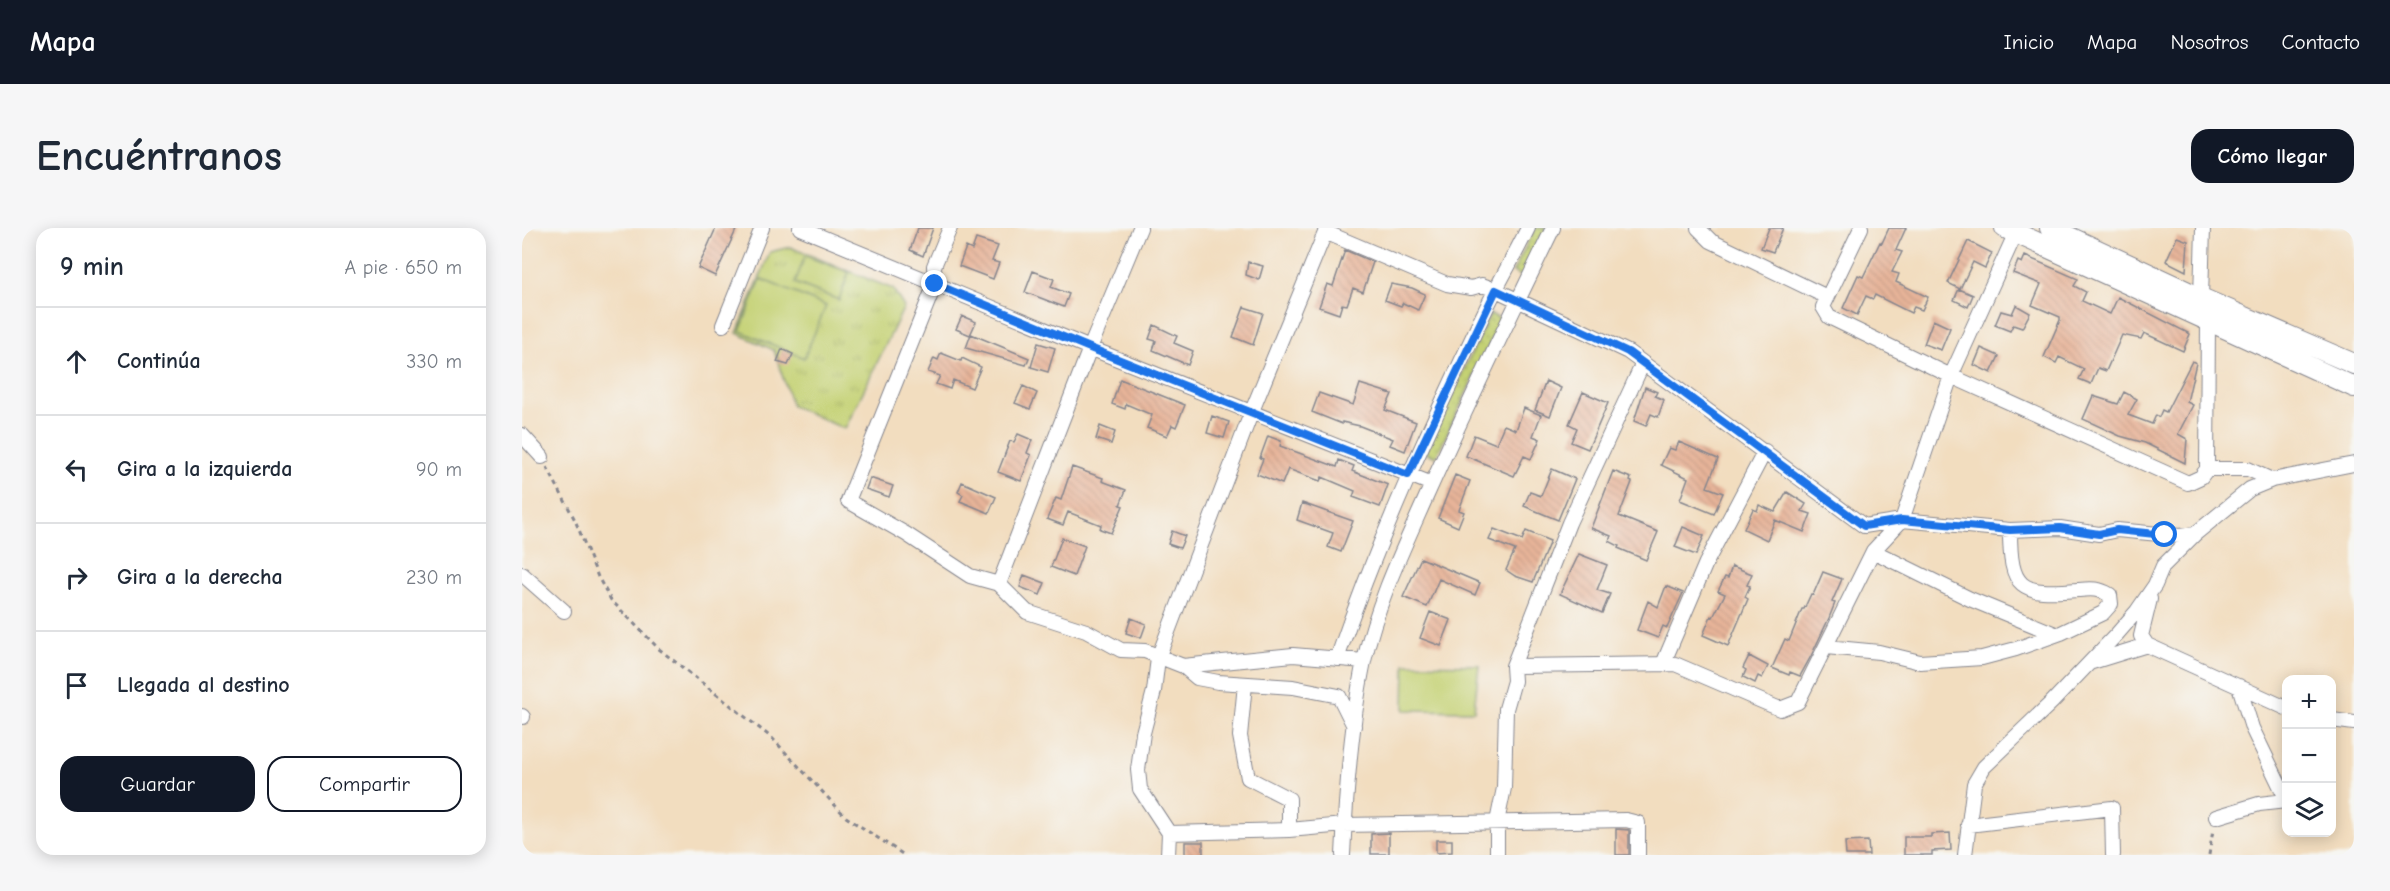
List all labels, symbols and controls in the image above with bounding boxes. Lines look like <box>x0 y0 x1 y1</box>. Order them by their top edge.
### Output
text: Mapa <box>30 26 96 58</box>
text: Inicio <box>2003 30 2054 54</box>
text: Mapa <box>2087 30 2137 54</box>
text: Nosotros <box>2170 30 2249 54</box>
text: Contacto <box>2282 30 2360 54</box>
button: Cómo llegar <box>2191 129 2354 183</box>
text: Encuéntranos <box>36 132 282 181</box>
text: 9 min <box>60 252 124 282</box>
text: A pie · 650 m <box>345 256 462 279</box>
route end <box>921 270 947 296</box>
icon: ahead <box>60 345 93 378</box>
text: Continúa <box>117 348 201 374</box>
text: 330 m <box>406 350 462 373</box>
icon: left <box>60 453 93 486</box>
text: Gira a la izquierda <box>117 456 292 482</box>
text: 90 m <box>416 458 462 481</box>
route start <box>2151 521 2177 547</box>
icon: right <box>60 561 93 594</box>
text: Gira a la derecha <box>117 564 283 590</box>
text: 230 m <box>406 566 462 589</box>
icon: arrive <box>60 669 93 702</box>
text: Llegada al destino <box>117 672 290 698</box>
map controls <box>2282 675 2336 837</box>
button: + <box>2282 675 2336 729</box>
button: − <box>2282 729 2336 783</box>
button: Guardar <box>60 756 255 812</box>
button: Compartir <box>267 756 462 812</box>
button: layers <box>2282 783 2336 837</box>

